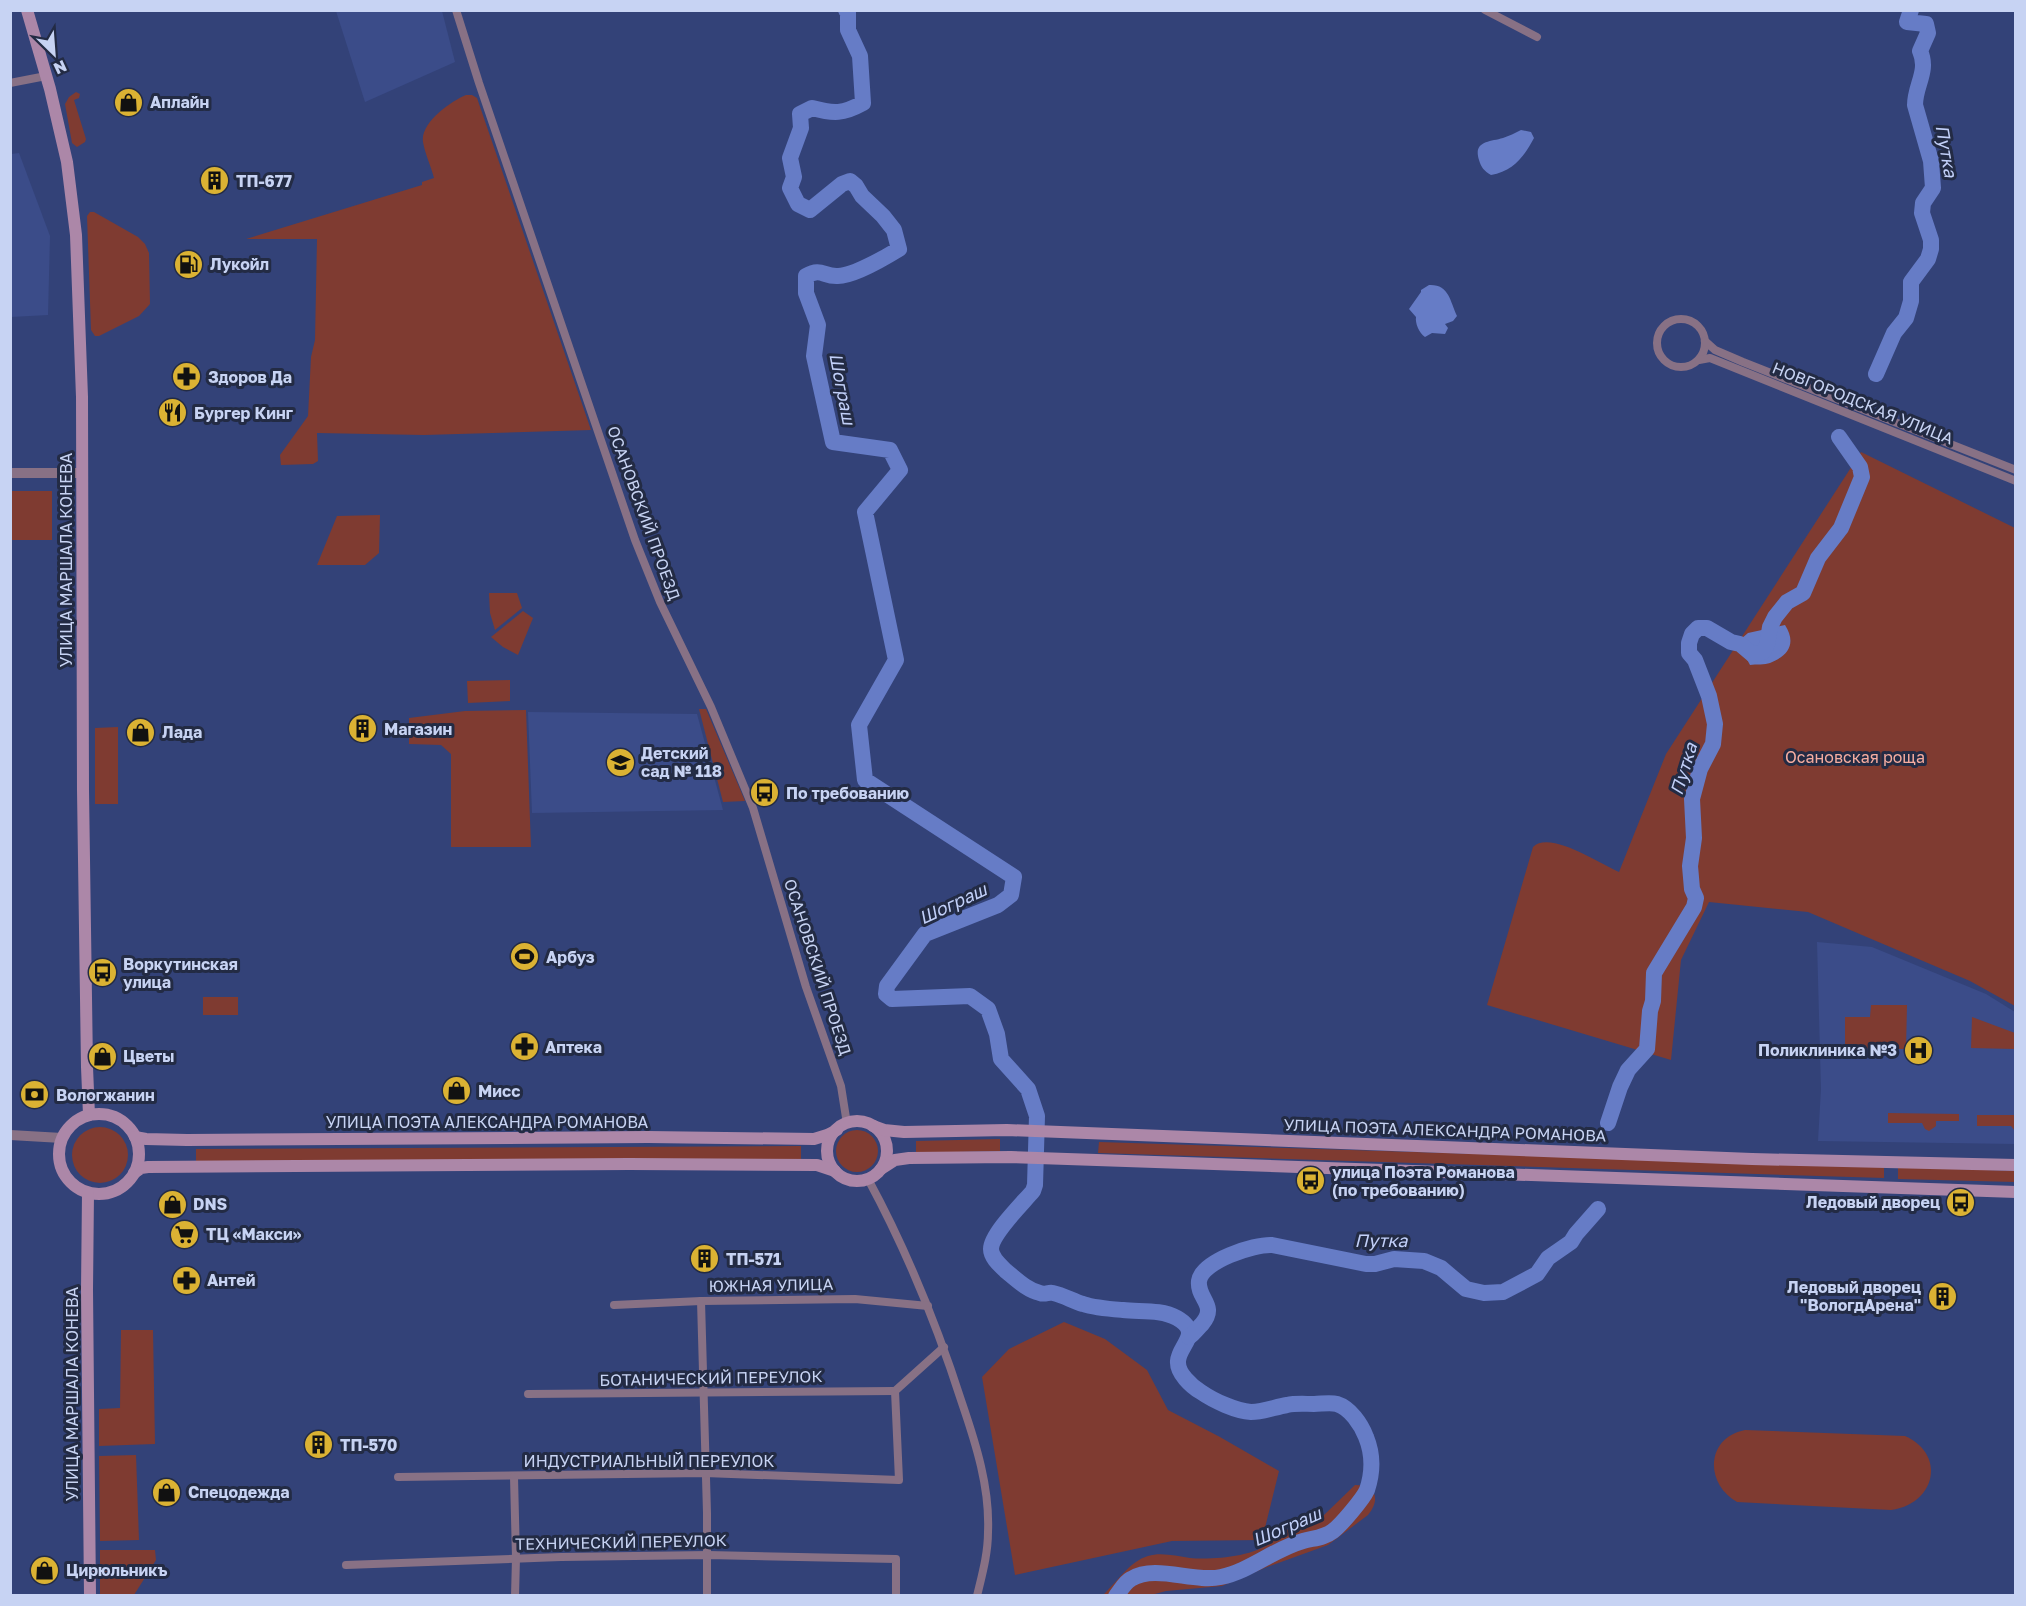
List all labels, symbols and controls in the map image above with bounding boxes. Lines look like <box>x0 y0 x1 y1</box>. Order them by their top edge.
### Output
north arrow <box>24 24 84 84</box>
text: N <box>51 56 70 79</box>
shop icon: Аплайн <box>113 86 145 118</box>
place label: Аплайн <box>150 92 209 112</box>
water label: Путка <box>1932 123 1963 180</box>
building icon: ТП-677 <box>199 165 231 197</box>
place label: ТП-677 <box>236 171 292 191</box>
fuel station icon: Лукойл <box>173 248 205 280</box>
place label: Лукойл <box>210 254 269 274</box>
water label: Шограш <box>825 351 861 428</box>
street label: НОВГОРОДСКАЯ УЛИЦА <box>1770 357 1957 449</box>
pharmacy icon: Здоров Да <box>171 361 203 393</box>
place label: Здоров Да <box>208 367 292 387</box>
restaurant icon: Бургер Кинг <box>157 397 189 429</box>
place label: Бургер Кинг <box>194 403 294 423</box>
street label: ОСАНОВСКИЙ ПРОЕЗД <box>603 423 685 603</box>
street label: УЛИЦА МАРШАЛА КОНЕВА <box>56 453 76 667</box>
building icon: Магазин <box>347 713 379 745</box>
shop icon: Лада <box>125 716 157 748</box>
place label: Магазин <box>384 719 452 739</box>
place label: Лада <box>162 722 202 742</box>
water label: Путка <box>1665 739 1702 797</box>
place label: Детский сад № 118 <box>641 743 722 781</box>
school or university icon: Детский сад № 118 <box>604 746 636 778</box>
park label: Осановская роща <box>1785 747 1925 767</box>
bus stop icon: По требованию <box>749 777 781 809</box>
place label: По требованию <box>786 783 910 803</box>
street label: ОСАНОВСКИЙ ПРОЕЗД <box>780 876 856 1058</box>
water label: Шограш <box>915 877 991 928</box>
sports icon: Арбуз <box>509 941 541 973</box>
place label: Арбуз <box>546 947 595 967</box>
place label: Воркутинская улица <box>123 954 238 992</box>
bus stop icon: Воркутинская улица <box>86 957 118 989</box>
pharmacy icon: Аптека <box>508 1031 540 1063</box>
hospital icon: Поликлиника №3 <box>1902 1034 1934 1066</box>
place label: Аптека <box>545 1037 602 1057</box>
shop icon: Цветы <box>86 1040 118 1072</box>
place label: Поликлиника №3 <box>1758 1040 1897 1060</box>
place label: Цветы <box>123 1046 174 1066</box>
shop icon: Мисс <box>441 1075 473 1107</box>
bank icon: Вологжанин <box>19 1079 51 1111</box>
place label: Мисс <box>478 1081 520 1101</box>
place label: Вологжанин <box>56 1085 155 1105</box>
street label: УЛИЦА ПОЭТА АЛЕКСАНДРА РОМАНОВА <box>326 1112 649 1132</box>
street label: УЛИЦА ПОЭТА АЛЕКСАНДРА РОМАНОВА <box>1283 1114 1607 1146</box>
place label: улица Поэта Романова (по требованию) <box>1332 1162 1515 1200</box>
bus stop icon: улица Поэта Романова (по требованию) <box>1295 1165 1327 1197</box>
bus stop icon: Ледовый дворец <box>1945 1186 1977 1218</box>
shop icon: DNS <box>156 1188 188 1220</box>
place label: Ледовый дворец <box>1806 1192 1940 1212</box>
place label: DNS <box>193 1194 228 1214</box>
supermarket icon: ТЦ «Макси» <box>169 1218 201 1250</box>
place label: ТЦ «Макси» <box>206 1224 302 1244</box>
water label: Путка <box>1354 1229 1408 1251</box>
building icon: ТП-571 <box>689 1243 721 1275</box>
place label: ТП-571 <box>726 1249 781 1269</box>
pharmacy icon: Антей <box>170 1264 202 1296</box>
place label: Антей <box>207 1270 255 1290</box>
street label: ЮЖНАЯ УЛИЦА <box>708 1274 834 1296</box>
place label: Ледовый дворец "ВологдАрена" <box>1787 1277 1921 1315</box>
building icon: Ледовый дворец "ВологдАрена" <box>1926 1280 1958 1312</box>
street label: УЛИЦА МАРШАЛА КОНЕВА <box>62 1287 82 1501</box>
street label: БОТАНИЧЕСКИЙ ПЕРЕУЛОК <box>599 1366 823 1390</box>
building icon: ТП-570 <box>303 1429 335 1461</box>
place label: ТП-570 <box>340 1435 397 1455</box>
street label: ИНДУСТРИАЛЬНЫЙ ПЕРЕУЛОК <box>524 1451 774 1471</box>
shop icon: Спецодежда <box>151 1476 183 1508</box>
place label: Спецодежда <box>188 1482 290 1502</box>
water label: Шограш <box>1249 1501 1326 1550</box>
street label: ТЕХНИЧЕСКИЙ ПЕРЕУЛОК <box>515 1530 727 1554</box>
shop icon: Цирюльникъ <box>29 1554 61 1586</box>
place label: Цирюльникъ <box>66 1560 168 1580</box>

